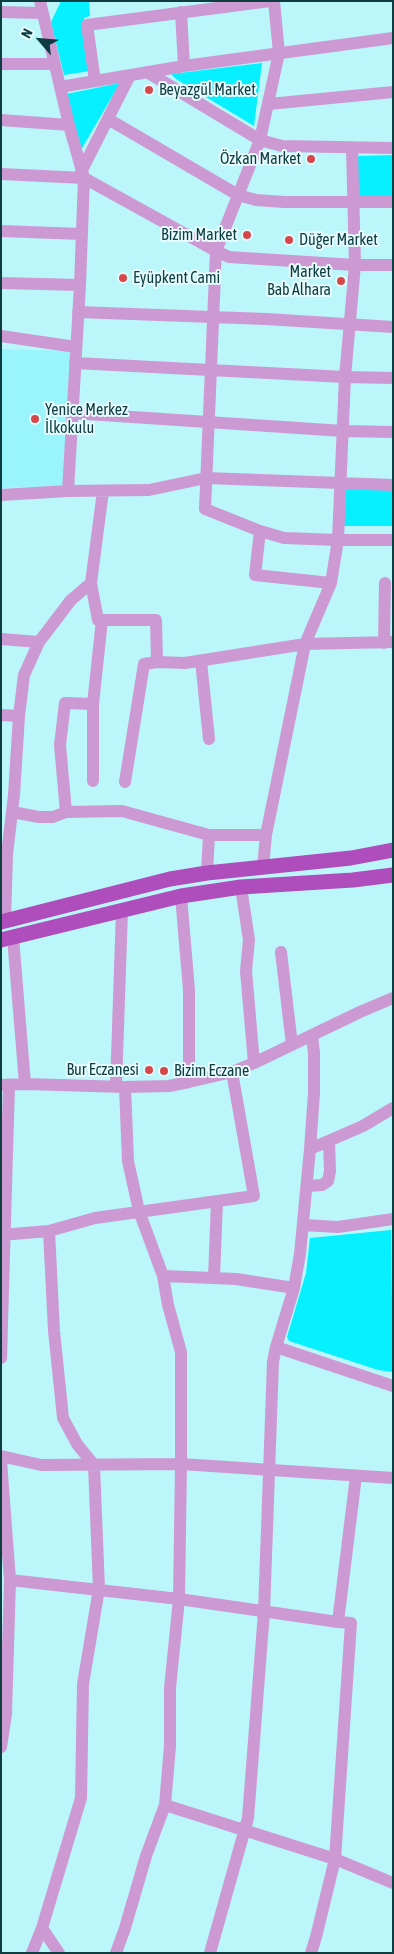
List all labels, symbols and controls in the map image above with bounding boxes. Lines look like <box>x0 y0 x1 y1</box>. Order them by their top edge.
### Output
north arrow <box>15 15 65 65</box>
text: N <box>18 26 36 41</box>
place label: Beyazgül Market <box>159 80 256 100</box>
marker: Beyazgül Market <box>143 84 155 96</box>
place label: Özkan Market <box>220 149 301 169</box>
marker: Özkan Market <box>305 153 317 165</box>
place label: Bizim Market <box>161 225 237 245</box>
marker: Bizim Market <box>241 229 253 241</box>
place label: Düğer Market <box>299 230 378 250</box>
marker: Düğer Market <box>283 234 295 246</box>
place label: Market Bab Alhara <box>267 262 331 300</box>
place label: Eyüpkent Cami <box>133 268 220 288</box>
marker: Eyüpkent Cami <box>117 272 129 284</box>
marker: Market Bab Alhara <box>335 275 347 287</box>
place label: Yenice Merkez İlkokulu <box>45 400 128 438</box>
marker: Yenice Merkez İlkokulu <box>29 413 41 425</box>
place label: Bur Eczanesi <box>66 1060 139 1080</box>
place label: Bizim Eczane <box>174 1061 249 1081</box>
marker: Bur Eczanesi <box>143 1064 155 1076</box>
marker: Bizim Eczane <box>158 1065 170 1077</box>

